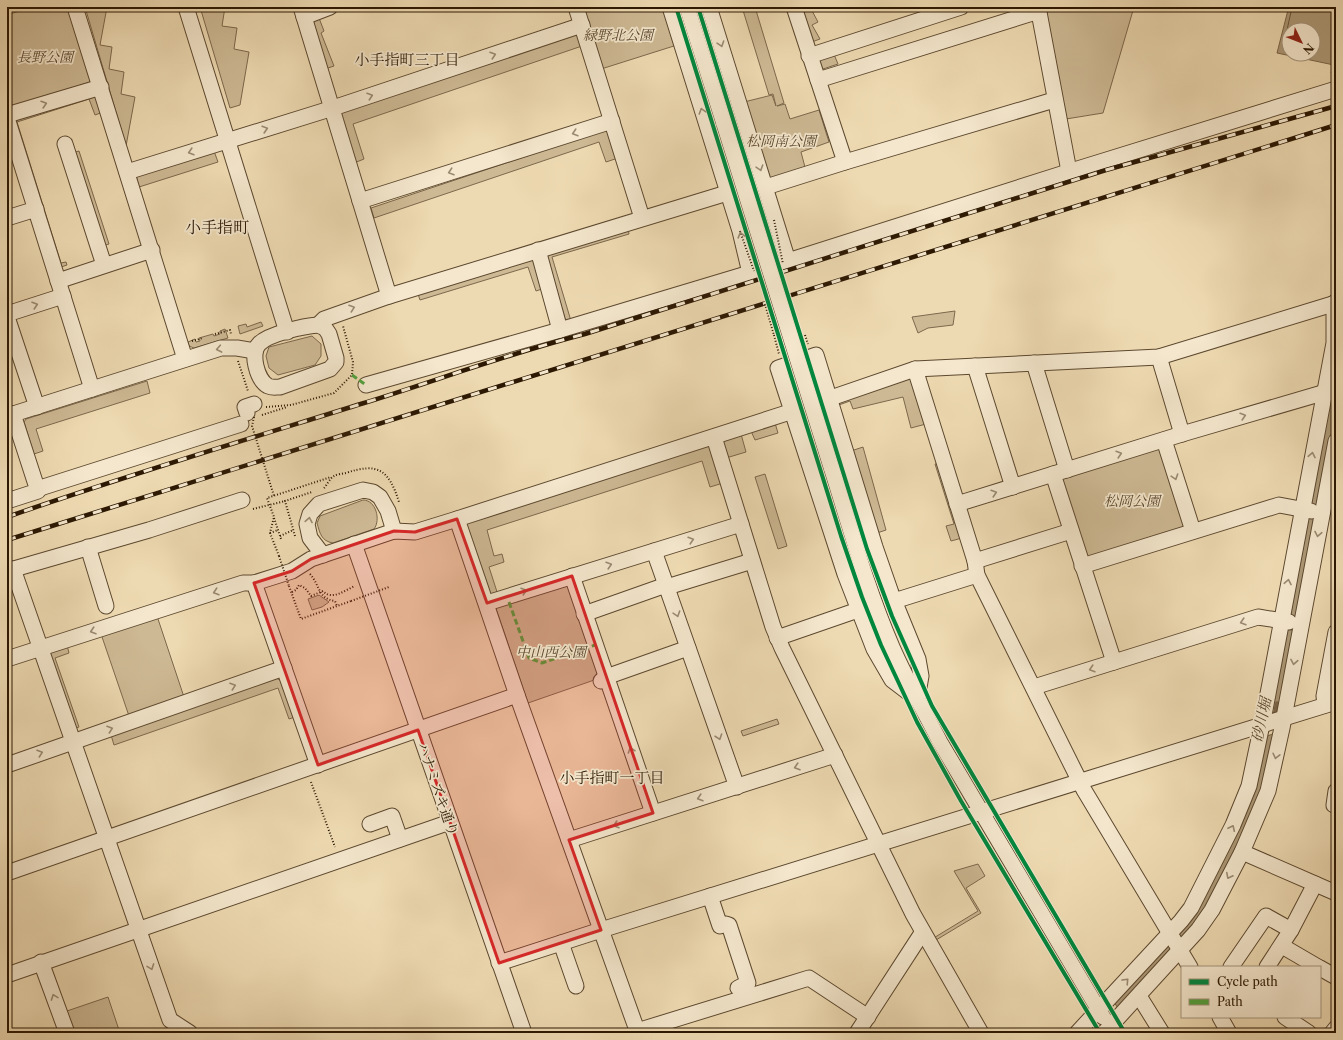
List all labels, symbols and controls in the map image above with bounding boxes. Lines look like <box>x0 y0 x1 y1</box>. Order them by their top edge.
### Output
north arrow <box>1281 22 1321 62</box>
park label: 緑野北公園 <box>583 26 655 44</box>
one-way arrow <box>716 41 725 48</box>
text: N <box>1300 41 1317 57</box>
park label: 長野公園 <box>17 48 75 66</box>
district label: 小手指町三丁目 <box>354 50 460 69</box>
one-way arrow <box>490 51 497 59</box>
one-way arrow <box>366 92 373 101</box>
one-way arrow <box>41 100 48 109</box>
one-way arrow <box>698 107 707 114</box>
one-way arrow <box>262 125 269 134</box>
one-way arrow <box>572 128 579 137</box>
park label: 松岡南公園 <box>746 132 818 150</box>
one-way arrow <box>187 147 194 156</box>
one-way arrow <box>755 164 764 171</box>
one-way arrow <box>448 167 455 176</box>
district label: 小手指町 <box>185 217 249 237</box>
one-way arrow <box>737 232 745 238</box>
one-way arrow <box>31 302 38 310</box>
one-way arrow <box>348 304 355 313</box>
one-way arrow <box>216 345 222 353</box>
one-way arrow <box>1239 412 1246 421</box>
one-way arrow <box>1115 450 1122 459</box>
one-way arrow <box>1308 452 1316 458</box>
one-way arrow <box>1170 473 1179 480</box>
one-way arrow <box>991 489 998 498</box>
park label: 松岡公園 <box>1104 492 1162 510</box>
one-way arrow <box>304 517 313 524</box>
one-way arrow <box>1315 531 1323 538</box>
one-way arrow <box>688 536 695 545</box>
one-way arrow <box>605 561 612 570</box>
one-way arrow <box>1284 579 1292 586</box>
one-way arrow <box>213 587 220 595</box>
one-way arrow <box>521 588 528 596</box>
one-way arrow <box>672 610 680 617</box>
one-way arrow <box>1240 617 1247 626</box>
one-way arrow <box>89 626 96 635</box>
park label: 中山西公園 <box>516 643 588 661</box>
one-way arrow <box>1290 659 1299 665</box>
one-way arrow <box>1089 664 1096 673</box>
one-way arrow <box>229 682 236 691</box>
water label: 砂川堀 <box>1247 693 1276 744</box>
one-way arrow <box>106 725 113 733</box>
one-way arrow <box>715 733 723 740</box>
street label: ハナミズキ通り <box>414 740 462 838</box>
one-way arrow <box>627 746 636 753</box>
one-way arrow <box>36 749 43 758</box>
one-way arrow <box>1273 753 1281 759</box>
one-way arrow <box>794 762 801 771</box>
district label: 小手指町一丁目 <box>559 768 665 787</box>
one-way arrow <box>696 793 703 802</box>
one-way arrow <box>612 820 619 829</box>
one-way arrow <box>1227 824 1235 832</box>
one-way arrow <box>1227 872 1234 880</box>
one-way arrow <box>146 963 154 970</box>
legend <box>1181 966 1321 1018</box>
text: Cycle path <box>1217 974 1278 989</box>
one-way arrow <box>1121 978 1128 986</box>
one-way arrow <box>50 994 59 1001</box>
text: Path <box>1217 994 1243 1009</box>

